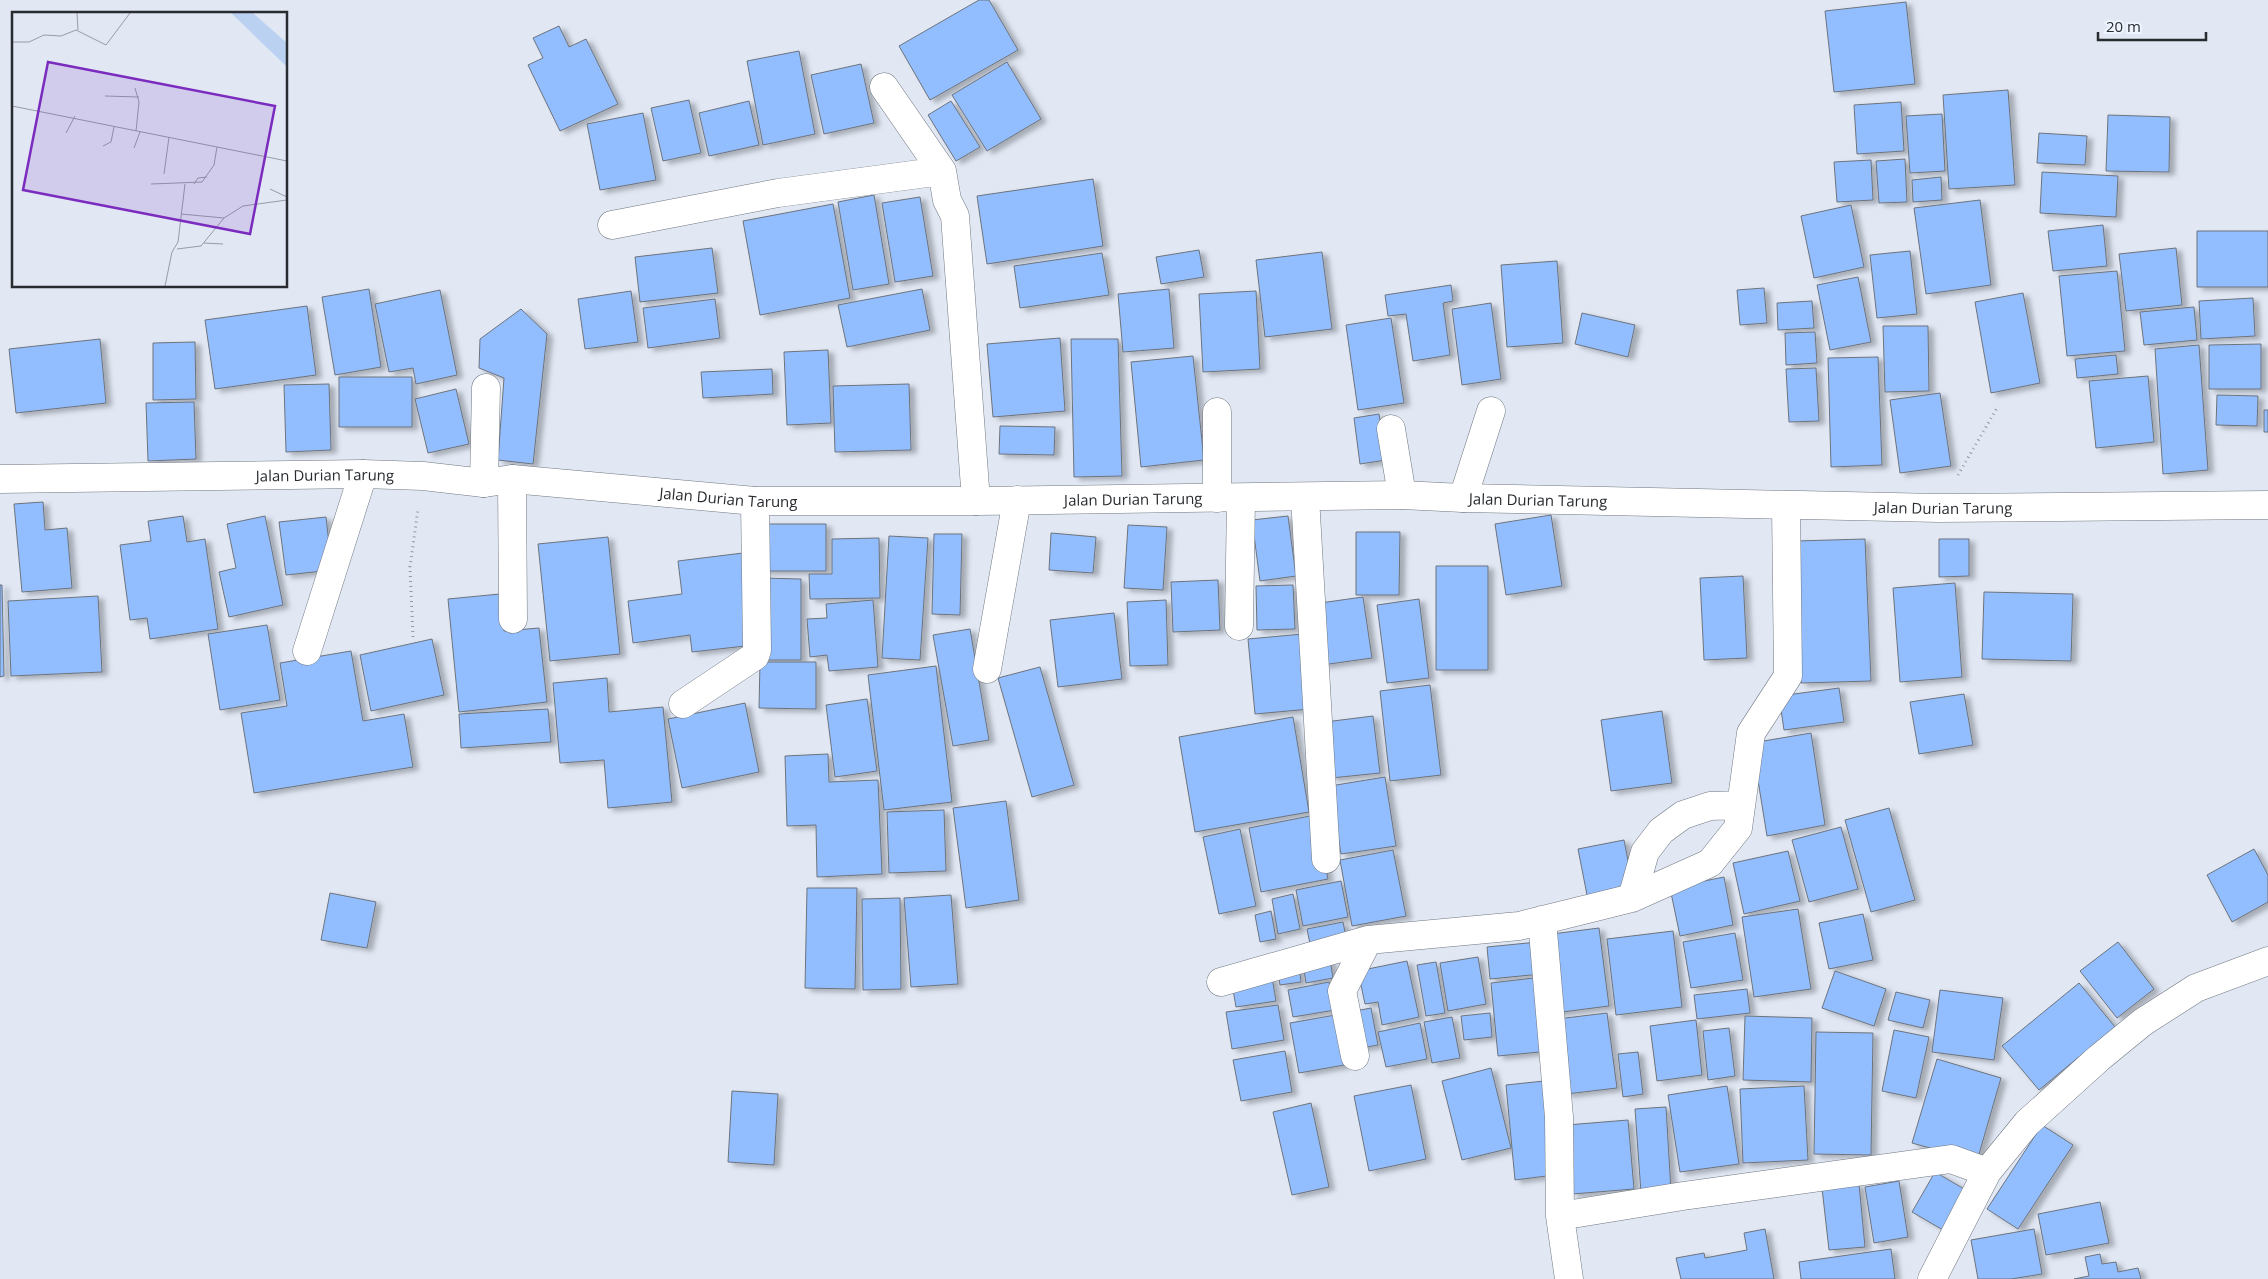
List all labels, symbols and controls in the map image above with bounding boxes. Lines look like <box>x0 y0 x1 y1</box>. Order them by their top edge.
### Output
scale bar <box>2098 10 2206 42</box>
inset map <box>12 12 288 288</box>
text: 20 m <box>2106 16 2141 36</box>
street label: Jalan Durian Tarung <box>254 464 394 486</box>
street label: Jalan Durian Tarung <box>657 482 797 511</box>
street label: Jalan Durian Tarung <box>1062 488 1203 510</box>
street label: Jalan Durian Tarung <box>1467 488 1608 511</box>
street label: Jalan Durian Tarung <box>1872 497 2012 518</box>

